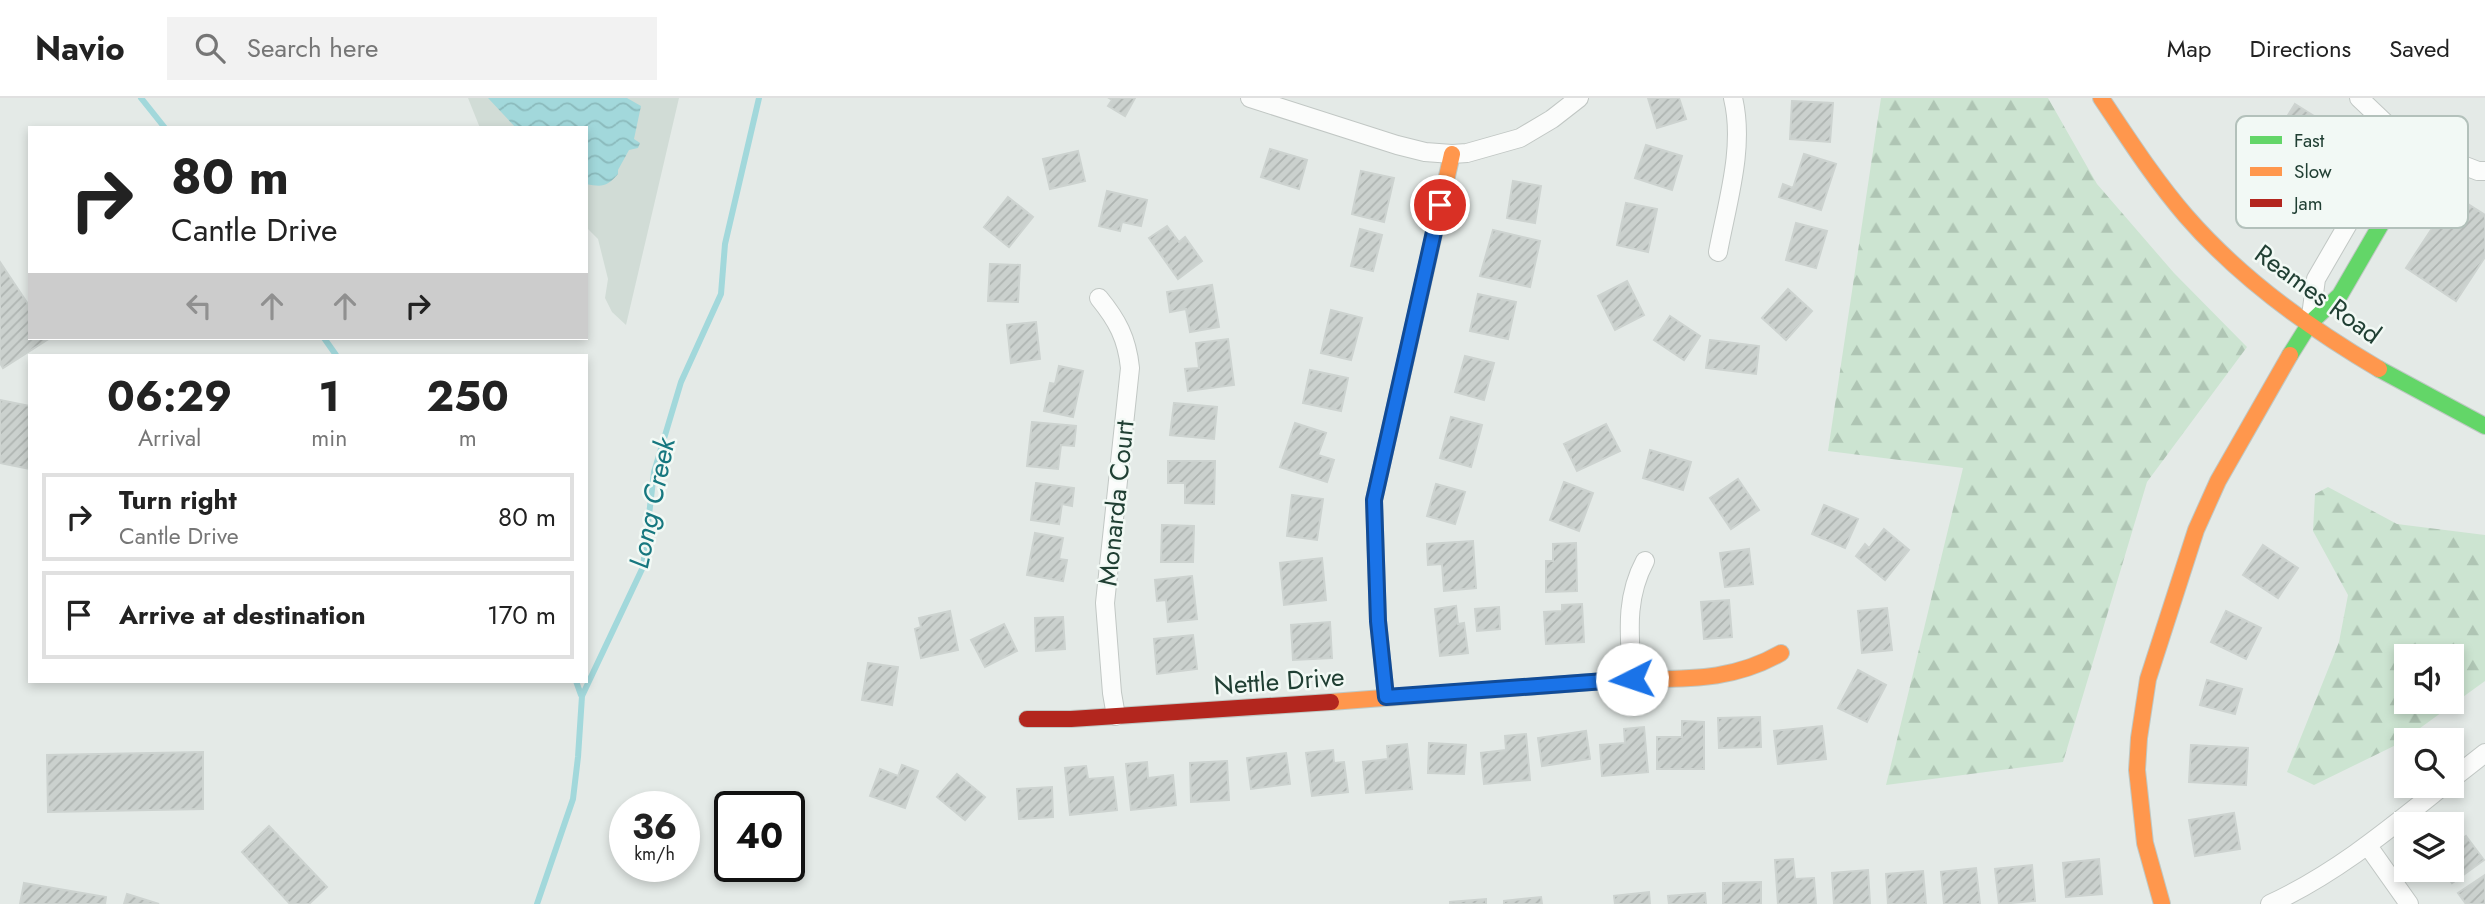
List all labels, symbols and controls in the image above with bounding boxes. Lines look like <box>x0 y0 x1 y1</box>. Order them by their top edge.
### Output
search box <box>167 17 657 80</box>
text: Navio <box>35 25 125 72</box>
icon: search <box>191 29 229 67</box>
text: Search here <box>247 29 378 67</box>
text: Map <box>2167 31 2212 66</box>
text: Directions <box>2250 31 2351 66</box>
text: Saved <box>2389 31 2450 66</box>
legend <box>2236 116 2468 228</box>
text: Fast <box>2294 127 2325 154</box>
text: 80 m <box>171 142 289 212</box>
icon: right <box>56 154 147 245</box>
text: Slow <box>2294 158 2332 185</box>
pin <box>1410 175 1470 235</box>
icon: arrive <box>1421 186 1459 224</box>
text: Jam <box>2291 190 2323 217</box>
text: Cantle Drive <box>171 207 337 253</box>
street label: Reames Road <box>2247 235 2389 353</box>
icon: left <box>180 287 218 325</box>
icon: ahead <box>253 287 291 325</box>
icon: ahead <box>326 287 364 325</box>
icon: right <box>399 287 437 325</box>
text: 06:29 <box>107 366 232 427</box>
text: 1 <box>319 366 340 427</box>
text: 250 <box>426 366 509 427</box>
street label: Monarda Court <box>1088 418 1144 588</box>
text: Arrival <box>138 421 201 455</box>
text: min <box>311 421 347 455</box>
text: m <box>459 421 477 455</box>
water label: Long Creek <box>618 433 686 572</box>
text: Turn right <box>119 481 237 519</box>
icon: right <box>60 498 98 536</box>
text: 80 m <box>498 498 556 536</box>
text: Cantle Drive <box>119 519 239 553</box>
icon: arrive <box>60 596 98 634</box>
text: Arrive at destination <box>119 596 366 634</box>
text: 170 m <box>487 596 556 634</box>
position arrow <box>1595 642 1669 716</box>
map controls <box>2394 644 2464 882</box>
button: sound <box>2394 644 2464 714</box>
street label: Nettle Drive <box>1212 657 1346 705</box>
button: search <box>2394 728 2464 798</box>
speed limit sign: 40 <box>714 791 805 882</box>
text: 36 <box>632 802 677 852</box>
button: layers <box>2394 812 2464 882</box>
text: km/h <box>634 841 675 867</box>

